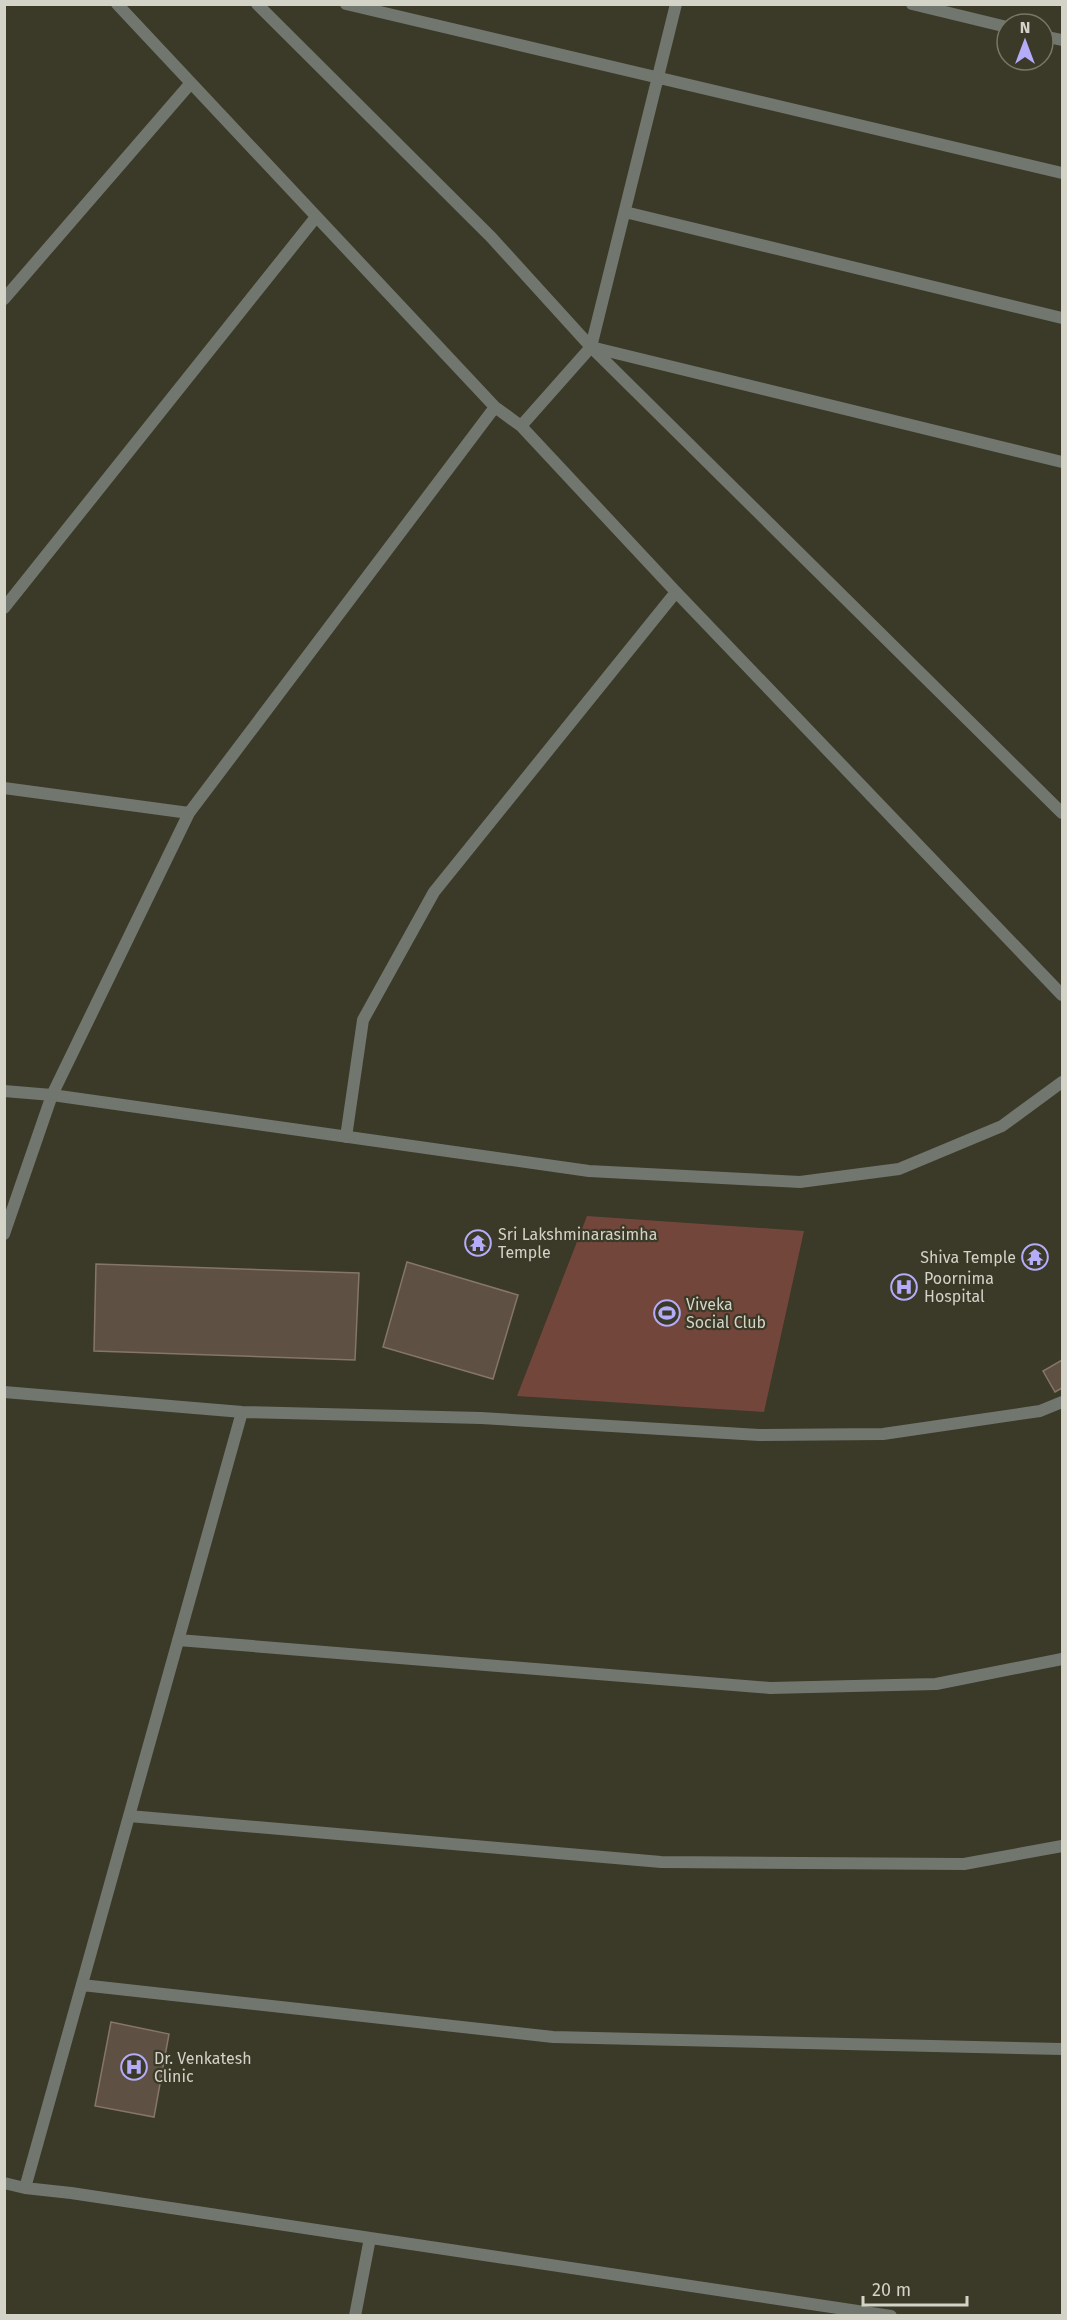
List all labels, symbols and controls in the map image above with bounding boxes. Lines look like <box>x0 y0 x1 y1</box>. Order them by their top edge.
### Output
north arrow <box>995 12 1055 72</box>
text: N <box>1020 18 1030 37</box>
place label: Sri Lakshminarasimha Temple <box>498 1225 657 1262</box>
temple icon: Sri Lakshminarasimha Temple <box>463 1228 493 1258</box>
temple icon: Shiva Temple <box>1020 1242 1050 1272</box>
place label: Shiva Temple <box>920 1248 1016 1267</box>
place label: Poornima Hospital <box>924 1269 994 1306</box>
hospital icon: Poornima Hospital <box>889 1272 919 1302</box>
place label: Viveka Social Club <box>686 1295 766 1332</box>
sports icon: Viveka Social Club <box>652 1298 682 1328</box>
place label: Dr. Venkatesh Clinic <box>154 2049 252 2086</box>
hospital icon: Dr. Venkatesh Clinic <box>119 2052 149 2082</box>
scale bar <box>863 2269 966 2307</box>
text: 20 m <box>872 2279 911 2301</box>

